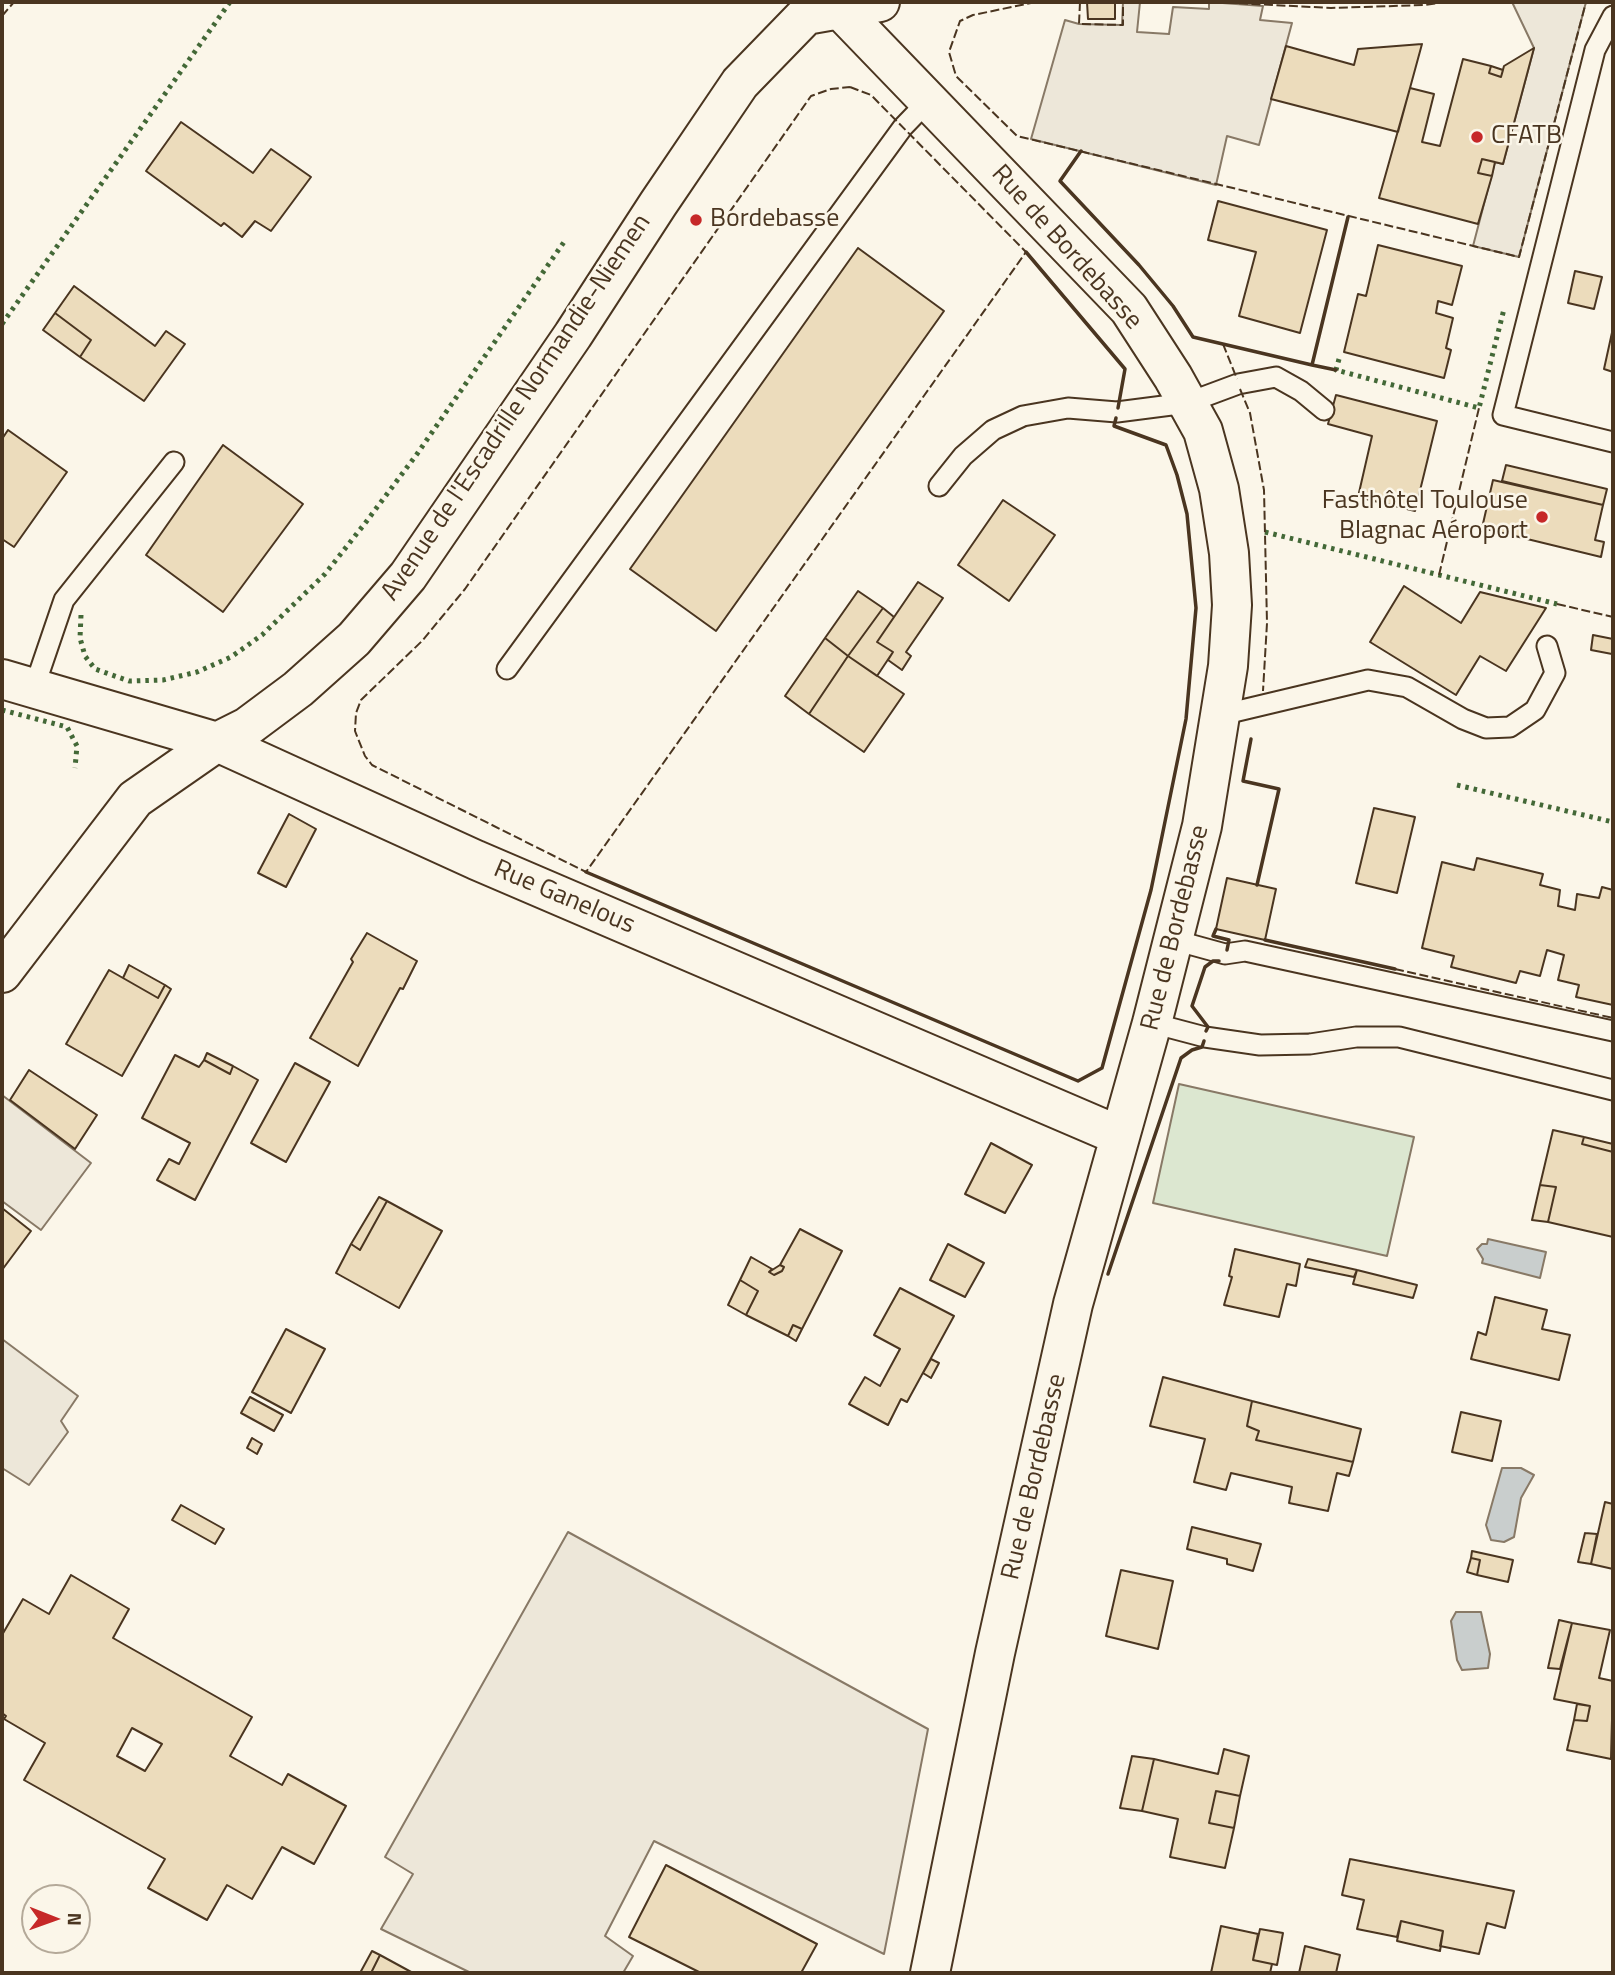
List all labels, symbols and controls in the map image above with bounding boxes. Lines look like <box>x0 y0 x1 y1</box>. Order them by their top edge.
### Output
place label: CFATB <box>1491 121 1562 153</box>
marker: CFATB <box>1469 129 1485 145</box>
street label: Rue de Bordebasse <box>984 159 1148 337</box>
place label: Bordebasse <box>710 204 839 236</box>
street label: Avenue de l'Escadrille Normandie-Niemen <box>376 209 658 607</box>
marker: Bordebasse <box>688 212 704 228</box>
place label: Fasthôtel Toulouse Blagnac Aéroport <box>1322 486 1528 548</box>
marker: Fasthôtel Toulouse Blagnac Aéroport <box>1534 509 1550 525</box>
street label: Rue de Bordebasse <box>1135 822 1217 1034</box>
street label: Rue Ganelous <box>489 854 639 942</box>
street label: Rue de Bordebasse <box>996 1371 1074 1583</box>
north arrow <box>21 1884 91 1954</box>
text: N <box>61 1912 90 1926</box>

